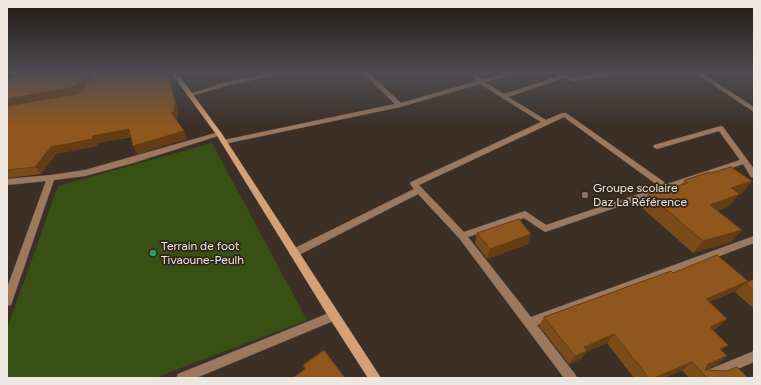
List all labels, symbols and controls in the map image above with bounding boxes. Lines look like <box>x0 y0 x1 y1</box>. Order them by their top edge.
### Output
place label: Groupe scolaire Daz La Référence <box>593 181 687 209</box>
marker: Groupe scolaire Daz La Référence <box>580 190 590 200</box>
place label: Terrain de foot Tivaoune-Peulh <box>161 239 244 267</box>
marker: Terrain de foot Tivaoune-Peulh <box>148 248 158 258</box>

